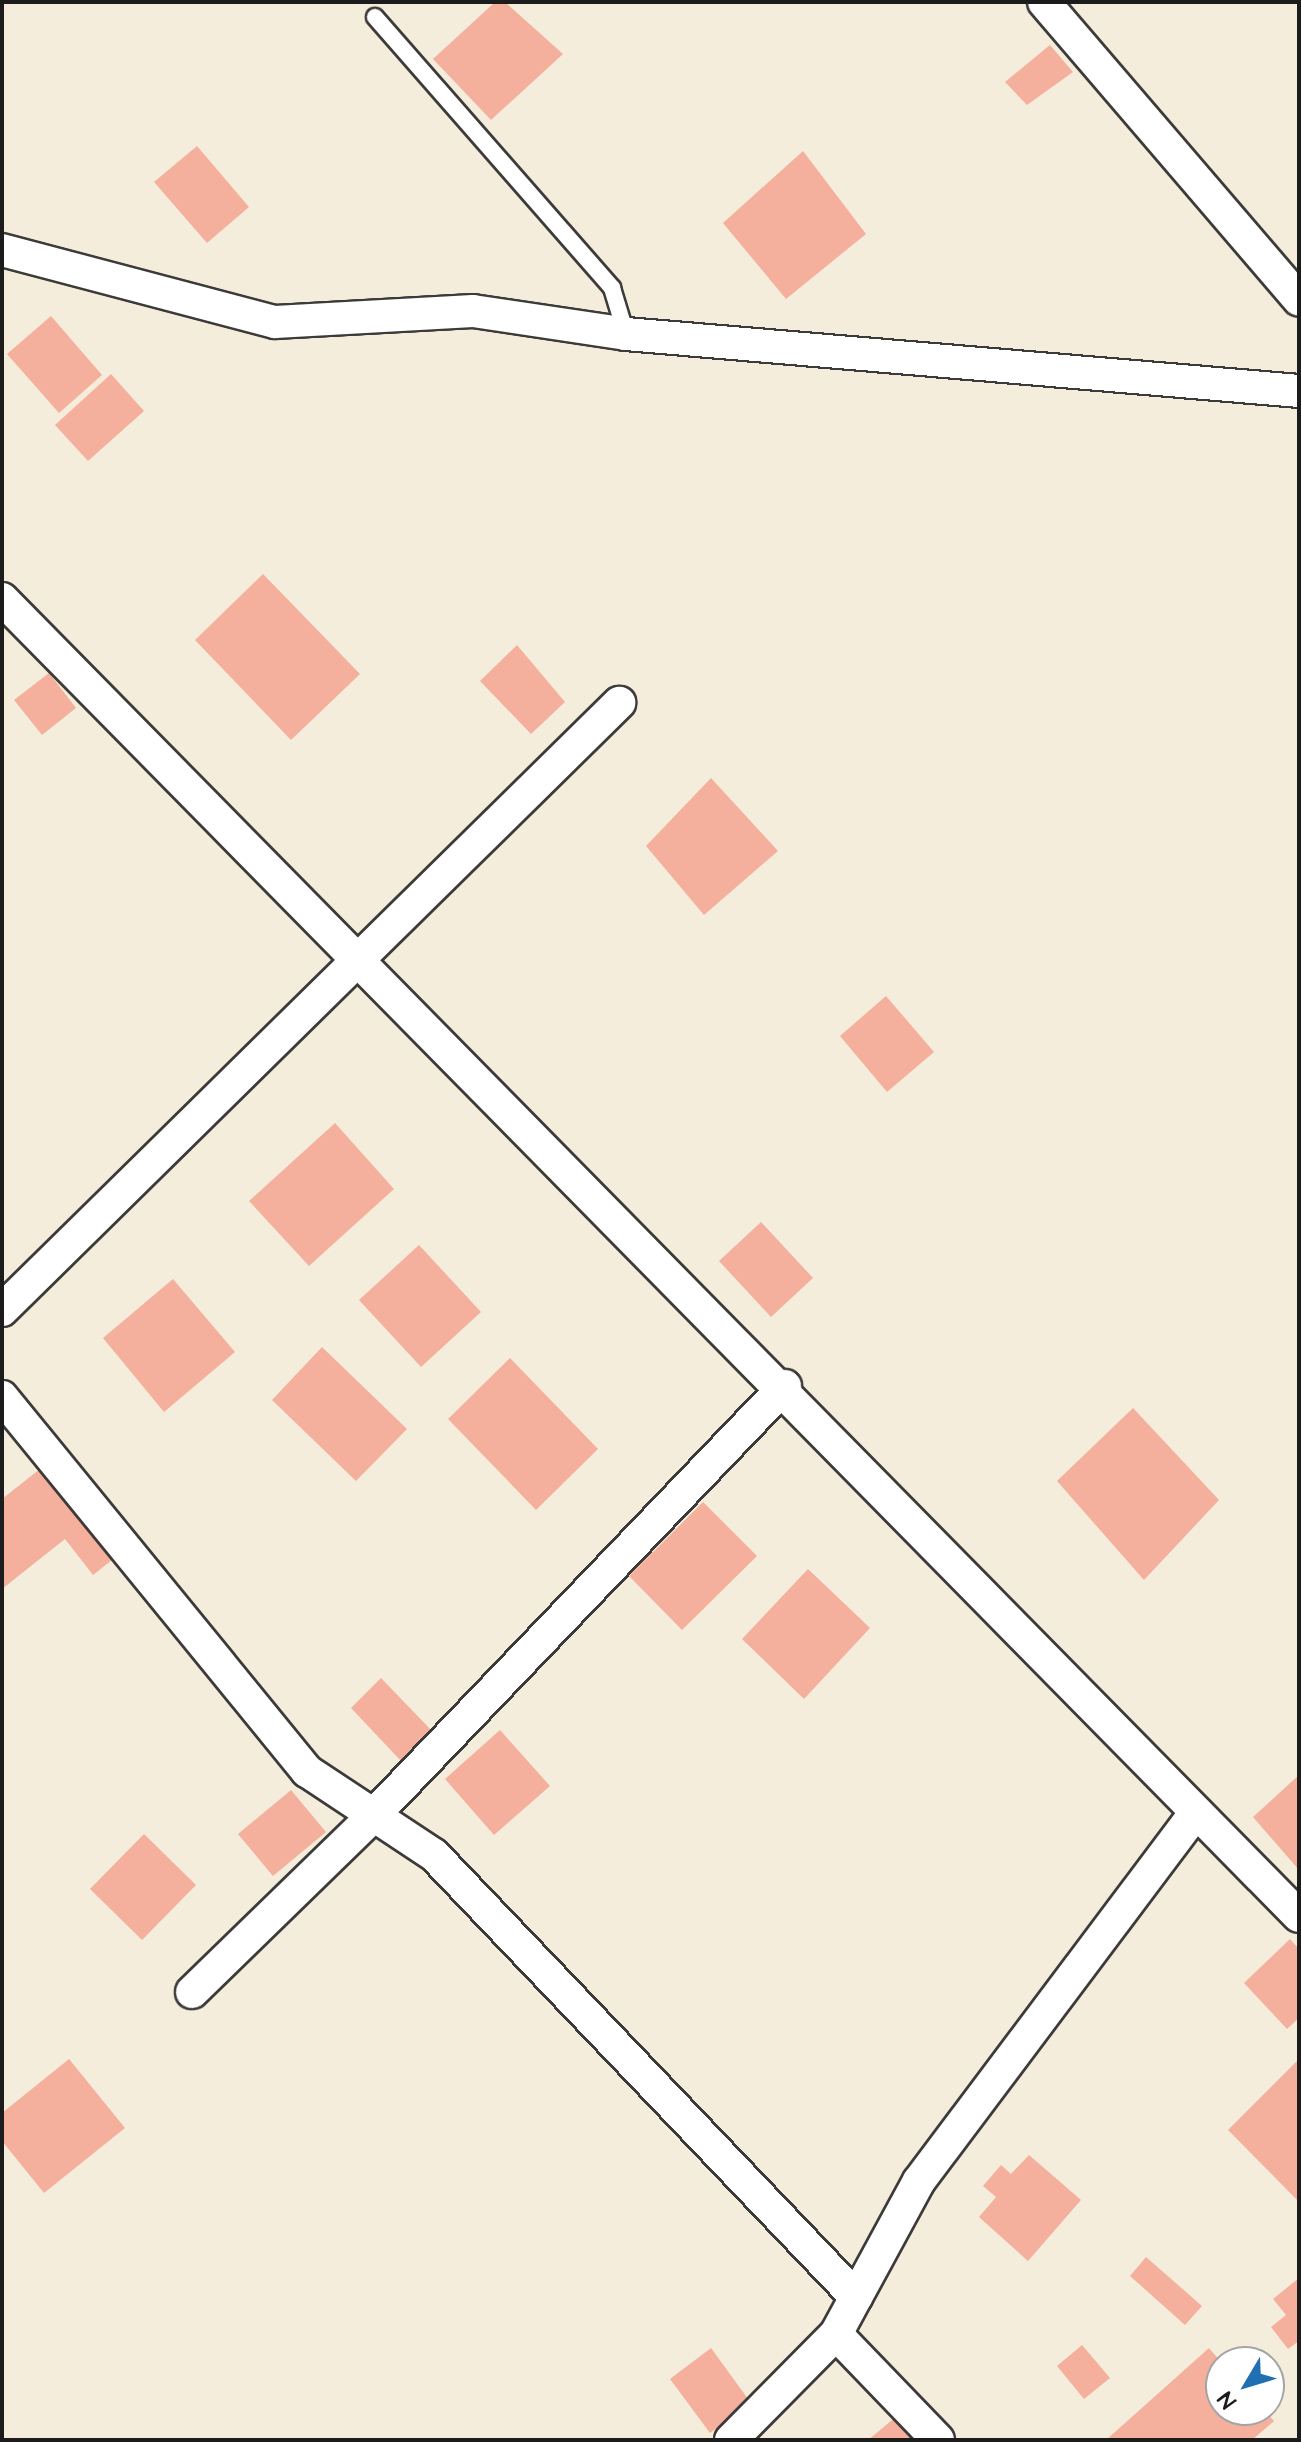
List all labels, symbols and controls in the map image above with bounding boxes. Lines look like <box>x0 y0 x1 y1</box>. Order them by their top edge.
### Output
north arrow <box>1205 2346 1285 2426</box>
text: N <box>1211 2385 1244 2415</box>

